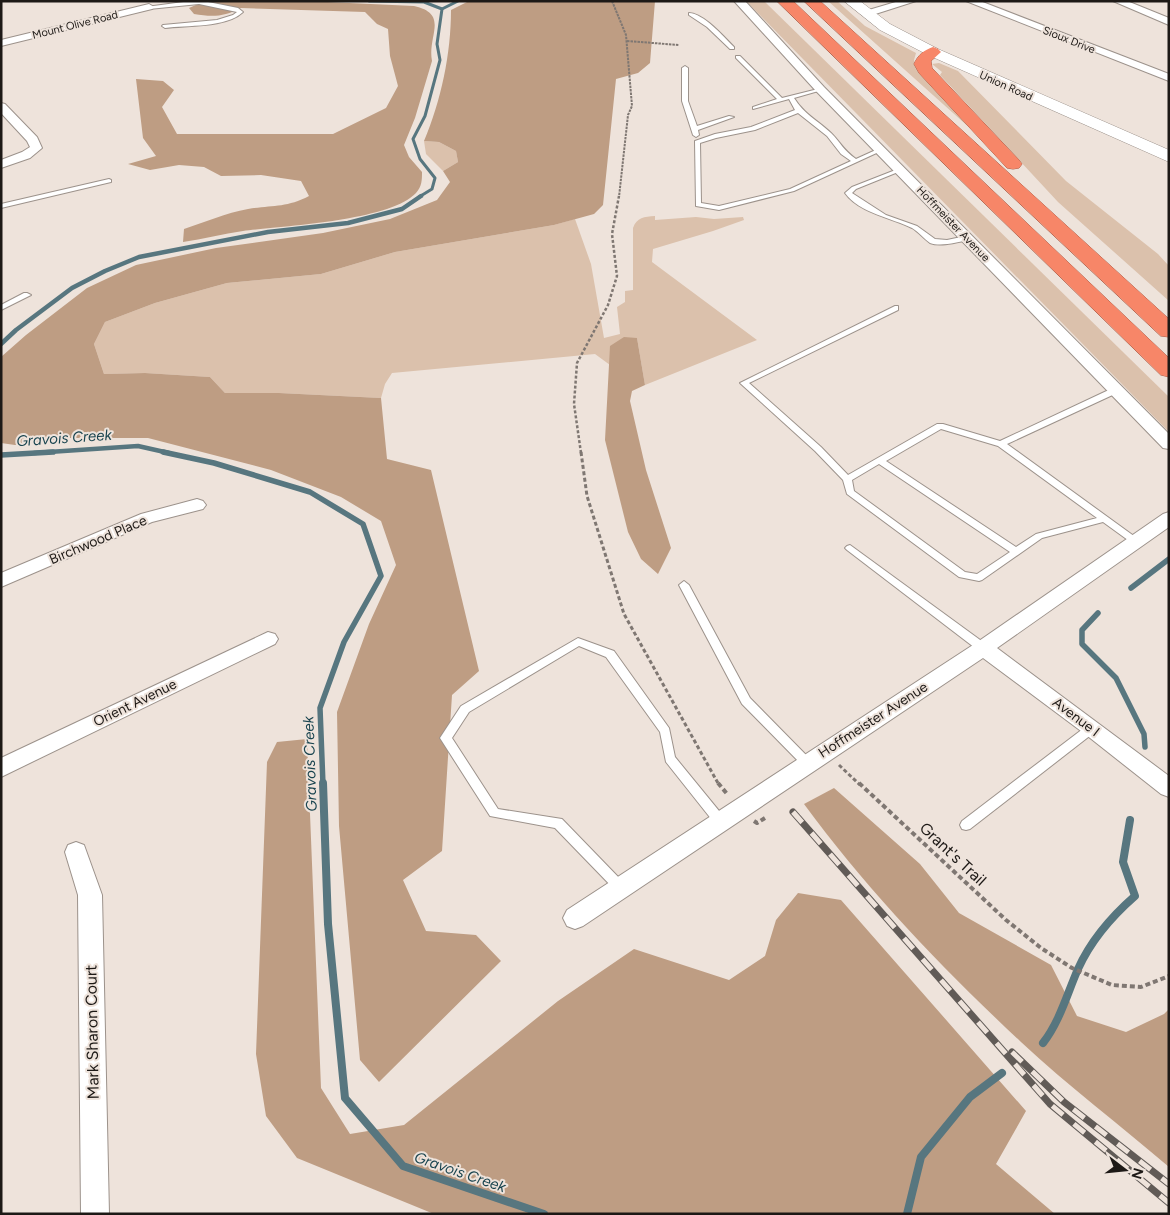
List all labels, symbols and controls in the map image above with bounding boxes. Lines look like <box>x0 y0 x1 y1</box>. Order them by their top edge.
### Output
street label: Mount Olive Road <box>31 8 119 42</box>
street label: Sioux Drive <box>1041 24 1097 56</box>
street label: Union Road <box>977 68 1035 104</box>
street label: Hoffmeister Avenue <box>914 184 992 264</box>
water label: Gravois Creek <box>16 426 113 450</box>
street label: Birchwood Place <box>47 512 150 568</box>
street label: Orient Avenue <box>91 675 180 730</box>
street label: Hoffmeister Avenue <box>815 678 931 762</box>
street label: Avenue I <box>1049 694 1103 740</box>
water label: Gravois Creek <box>299 715 321 812</box>
street label: Grant's Trail <box>916 818 990 890</box>
street label: Mark Sharon Court <box>81 965 103 1099</box>
north arrow <box>1100 1145 1150 1195</box>
water label: Gravois Creek <box>412 1148 509 1196</box>
text: N <box>1127 1166 1147 1181</box>

